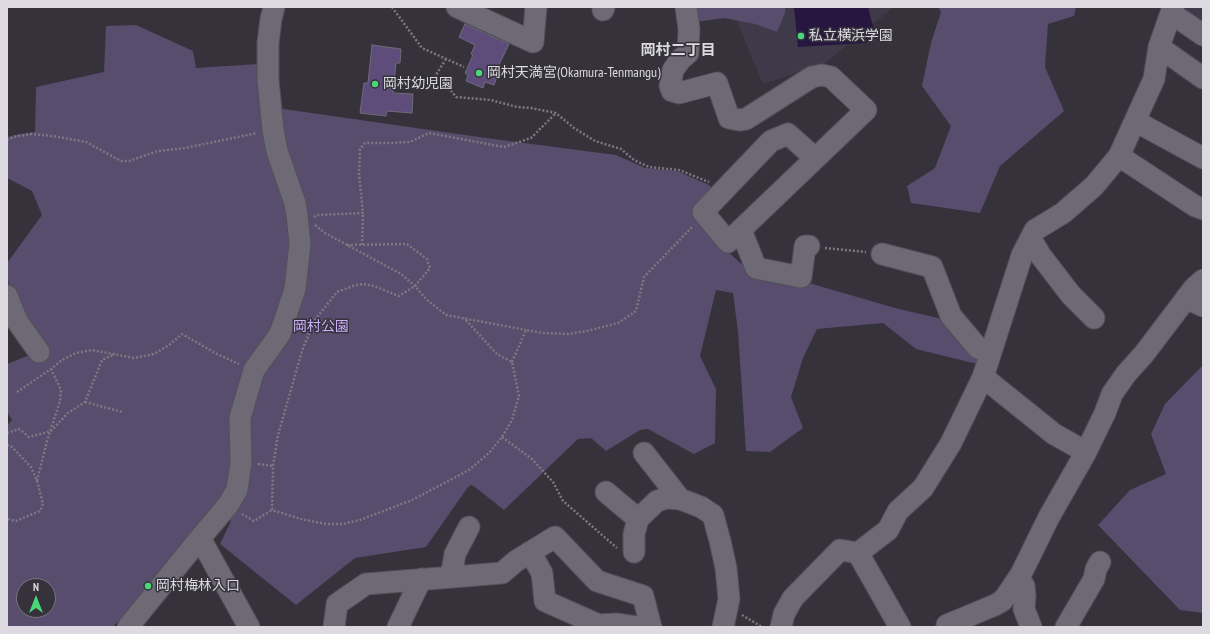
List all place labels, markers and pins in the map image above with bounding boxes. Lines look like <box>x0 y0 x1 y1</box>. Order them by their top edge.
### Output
place label: 私立横浜学園 <box>809 28 893 44</box>
marker: 私立横浜学園 <box>796 31 806 41</box>
place label: 岡村天満宮(Okamura-Tenmangu) <box>487 65 660 81</box>
marker: 岡村天満宮(Okamura-Tenmangu) <box>474 68 484 78</box>
place label: 岡村幼児園 <box>383 76 453 92</box>
marker: 岡村幼児園 <box>370 79 380 89</box>
place label: 岡村梅林入口 <box>156 578 240 594</box>
marker: 岡村梅林入口 <box>143 581 153 591</box>

